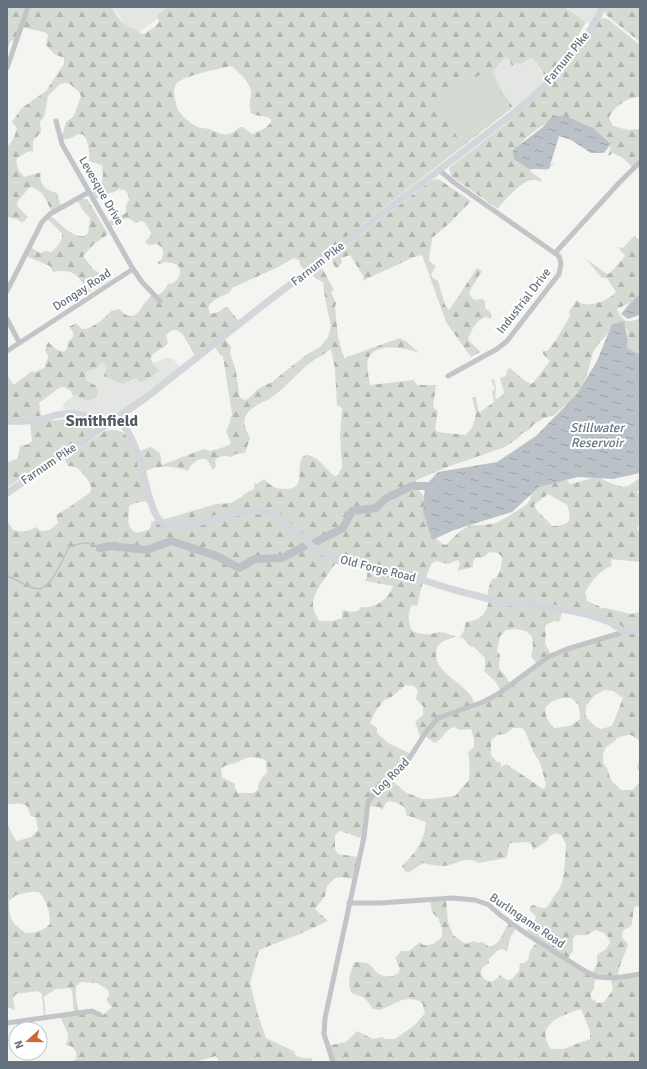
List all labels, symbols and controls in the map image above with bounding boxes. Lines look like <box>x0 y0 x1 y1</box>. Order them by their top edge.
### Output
street label: Farnum Pike <box>541 29 593 87</box>
street label: Levesque Drive <box>75 154 127 228</box>
street label: Farnum Pike <box>288 239 348 289</box>
street label: Industrial Drive <box>494 265 554 337</box>
street label: Dongay Road <box>50 266 114 314</box>
district label: Smithfield <box>66 411 139 431</box>
water label: Stillwater Reservoir <box>570 420 626 451</box>
street label: Farnum Pike <box>18 440 80 488</box>
street label: Old Forge Road <box>339 552 417 586</box>
street label: Log Road <box>369 755 413 799</box>
street label: Burlingame Road <box>486 890 568 952</box>
north arrow <box>8 1021 48 1061</box>
text: N <box>12 1039 27 1050</box>

